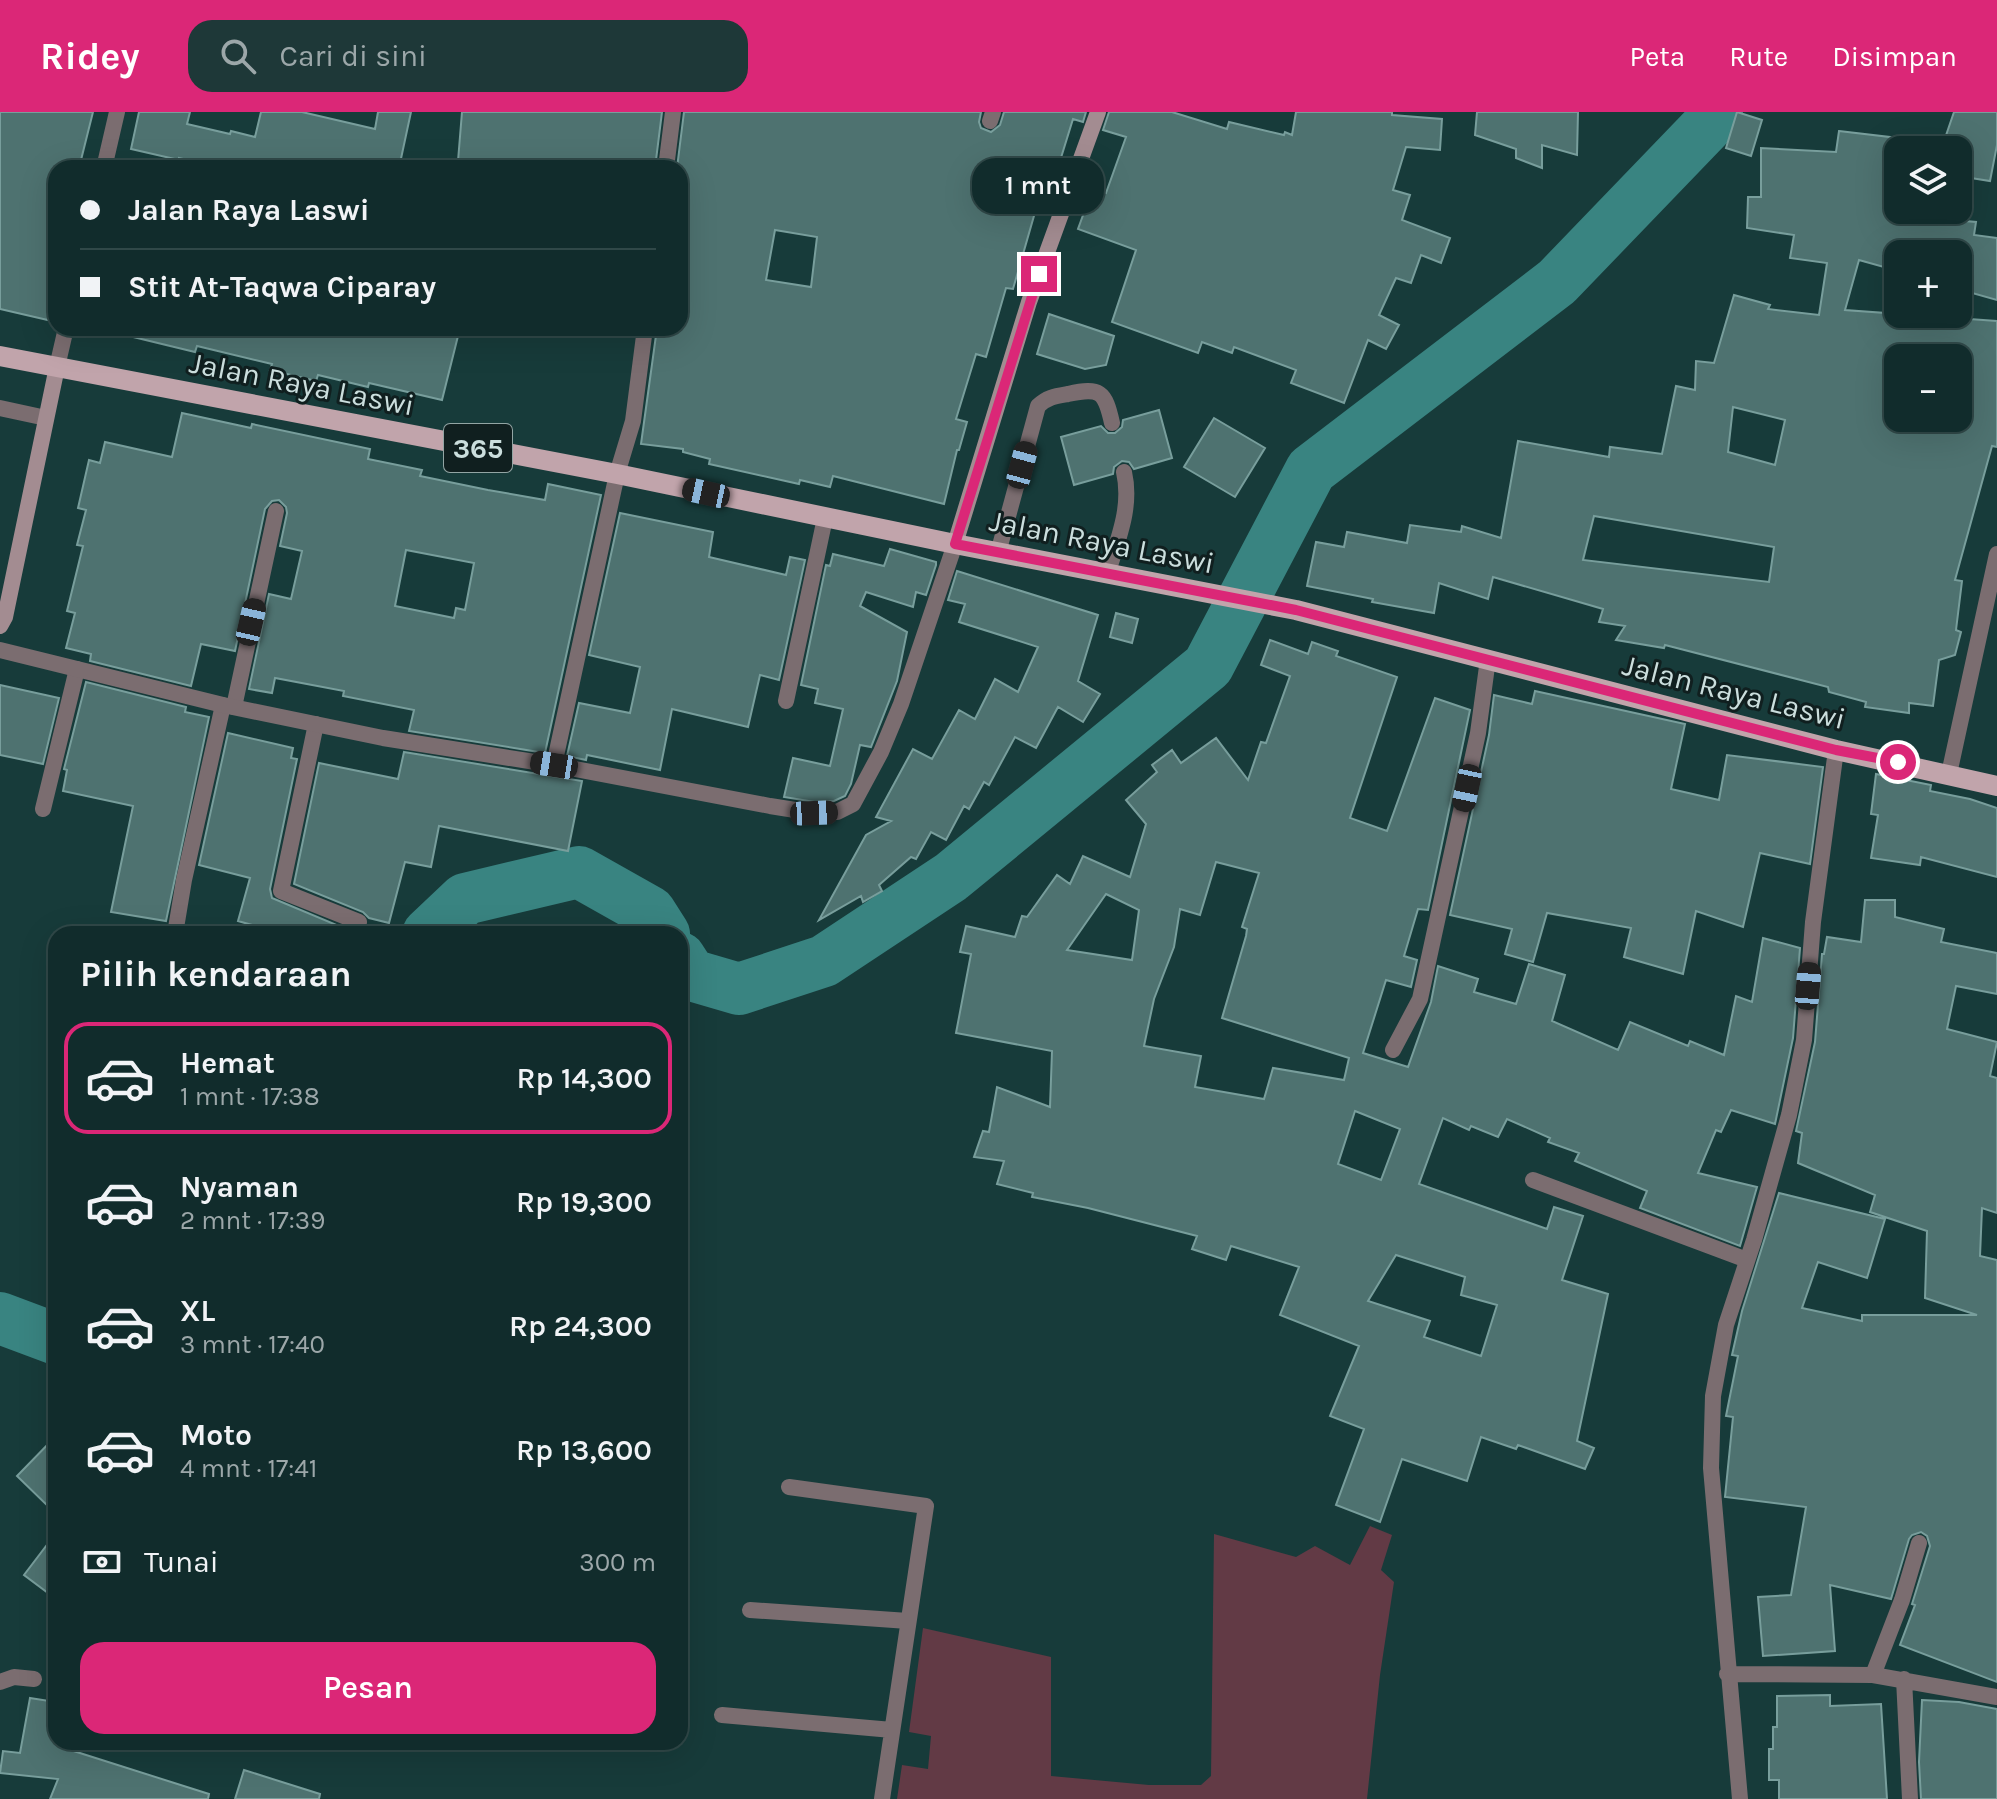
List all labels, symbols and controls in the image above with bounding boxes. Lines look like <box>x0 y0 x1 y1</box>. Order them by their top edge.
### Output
search box <box>188 20 748 92</box>
text: Ridey <box>40 34 140 79</box>
icon: search <box>216 34 260 78</box>
text: Cari di sini <box>280 38 427 74</box>
text: Peta <box>1629 40 1685 73</box>
text: Rute <box>1729 40 1788 73</box>
text: Disimpan <box>1832 40 1957 73</box>
map controls <box>1884 136 1972 432</box>
button: layers <box>1884 136 1972 224</box>
callout: 1 mnt <box>973 158 1105 214</box>
text: 1 mnt <box>1005 170 1071 201</box>
text: Jalan Raya Laswi <box>128 192 370 228</box>
button: + <box>1884 240 1972 328</box>
route end <box>1021 256 1057 292</box>
text: Stit At-Taqwa Ciparay <box>128 269 436 305</box>
button: − <box>1884 344 1972 432</box>
street label: Jalan Raya Laswi <box>187 345 417 423</box>
road number: 365 <box>444 424 512 472</box>
car <box>1004 439 1040 491</box>
car <box>680 476 732 510</box>
street label: Jalan Raya Laswi <box>987 503 1217 581</box>
car <box>234 596 268 648</box>
street label: Jalan Raya Laswi <box>1619 647 1849 737</box>
route start <box>1880 744 1916 780</box>
car <box>528 749 580 781</box>
car <box>1450 762 1484 814</box>
car <box>790 800 838 826</box>
text: Pilih kendaraan <box>80 953 352 995</box>
car <box>1794 961 1822 1011</box>
icon: car <box>84 1042 156 1114</box>
text: Hemat <box>180 1045 275 1081</box>
text: Rp 14,300 <box>516 1060 652 1096</box>
text: 1 mnt · 17:38 <box>180 1081 320 1112</box>
icon: car <box>84 1166 156 1238</box>
text: Nyaman <box>180 1169 299 1205</box>
text: Rp 19,300 <box>516 1184 652 1220</box>
text: 2 mnt · 17:39 <box>180 1205 325 1236</box>
icon: car <box>84 1290 156 1362</box>
text: XL <box>180 1293 215 1329</box>
text: Rp 24,300 <box>509 1308 652 1344</box>
text: 3 mnt · 17:40 <box>180 1329 325 1360</box>
icon: car <box>84 1414 156 1486</box>
text: Moto <box>180 1417 252 1453</box>
text: Rp 13,600 <box>516 1432 652 1468</box>
text: 4 mnt · 17:41 <box>180 1453 317 1484</box>
icon: cash <box>80 1540 124 1584</box>
text: Tunai <box>144 1544 219 1580</box>
text: 300 m <box>579 1547 656 1578</box>
button: Pesan <box>80 1642 656 1734</box>

